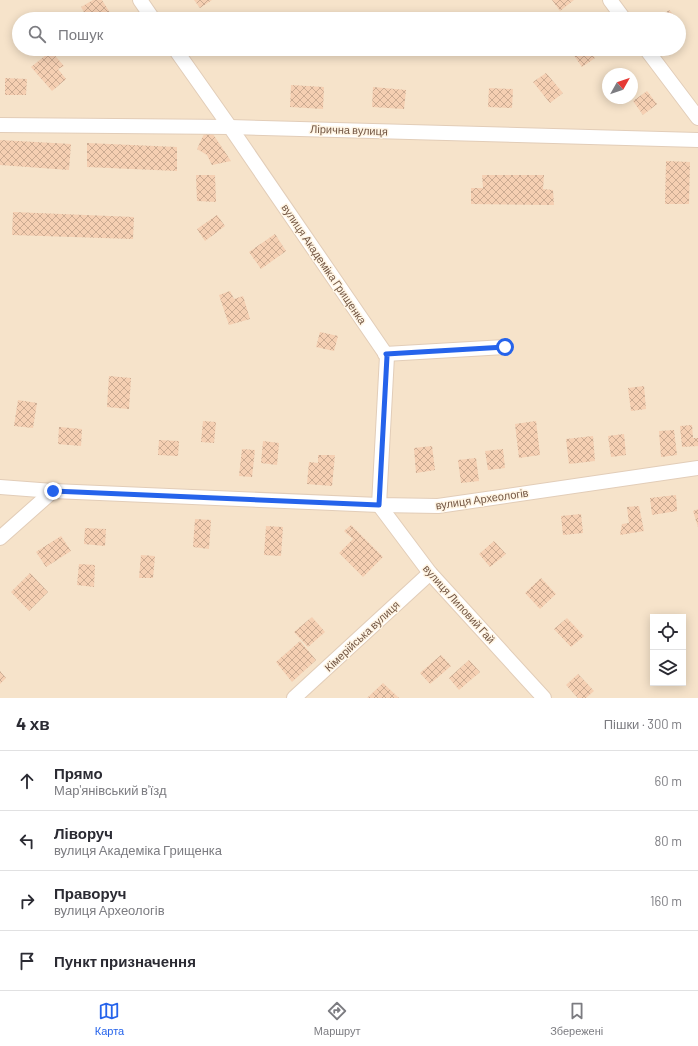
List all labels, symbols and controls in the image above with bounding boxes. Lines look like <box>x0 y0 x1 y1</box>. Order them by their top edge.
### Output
search box <box>12 12 686 56</box>
icon: search <box>26 23 48 45</box>
text: Пошук <box>58 25 103 43</box>
north arrow <box>602 68 638 104</box>
street label: Лірична вулиця <box>310 122 388 137</box>
street label: вулиця Академіка Грищенка <box>279 201 370 327</box>
route start <box>496 338 514 356</box>
route end <box>44 482 62 500</box>
street label: вулиця Археологів <box>435 486 529 511</box>
street label: вулиця Липовий Гай <box>421 562 498 646</box>
street label: Кімерійська вулиця <box>322 598 402 674</box>
map controls <box>650 614 686 686</box>
button: locate <box>650 614 686 650</box>
button: layers <box>650 650 686 686</box>
text: 4 хв <box>16 713 50 733</box>
text: Пішки · 300 m <box>604 716 682 732</box>
text: Прямо <box>54 764 103 782</box>
icon: ahead <box>16 770 38 792</box>
text: 60 m <box>655 773 682 789</box>
text: Мар'янівський в'їзд <box>54 782 167 798</box>
text: Ліворуч <box>54 824 113 842</box>
icon: left <box>16 830 38 852</box>
text: 80 m <box>655 833 682 849</box>
text: вулиця Академіка Грищенка <box>54 842 222 858</box>
text: Праворуч <box>54 884 127 902</box>
icon: right <box>16 890 38 912</box>
text: 160 m <box>650 893 682 909</box>
text: вулиця Археологів <box>54 902 165 918</box>
icon: arrive <box>16 950 38 972</box>
text: Пункт призначення <box>54 952 196 970</box>
tab: Карта <box>95 1000 124 1037</box>
tab: Маршрут <box>314 1000 361 1037</box>
tab: Збережені <box>550 1000 603 1037</box>

